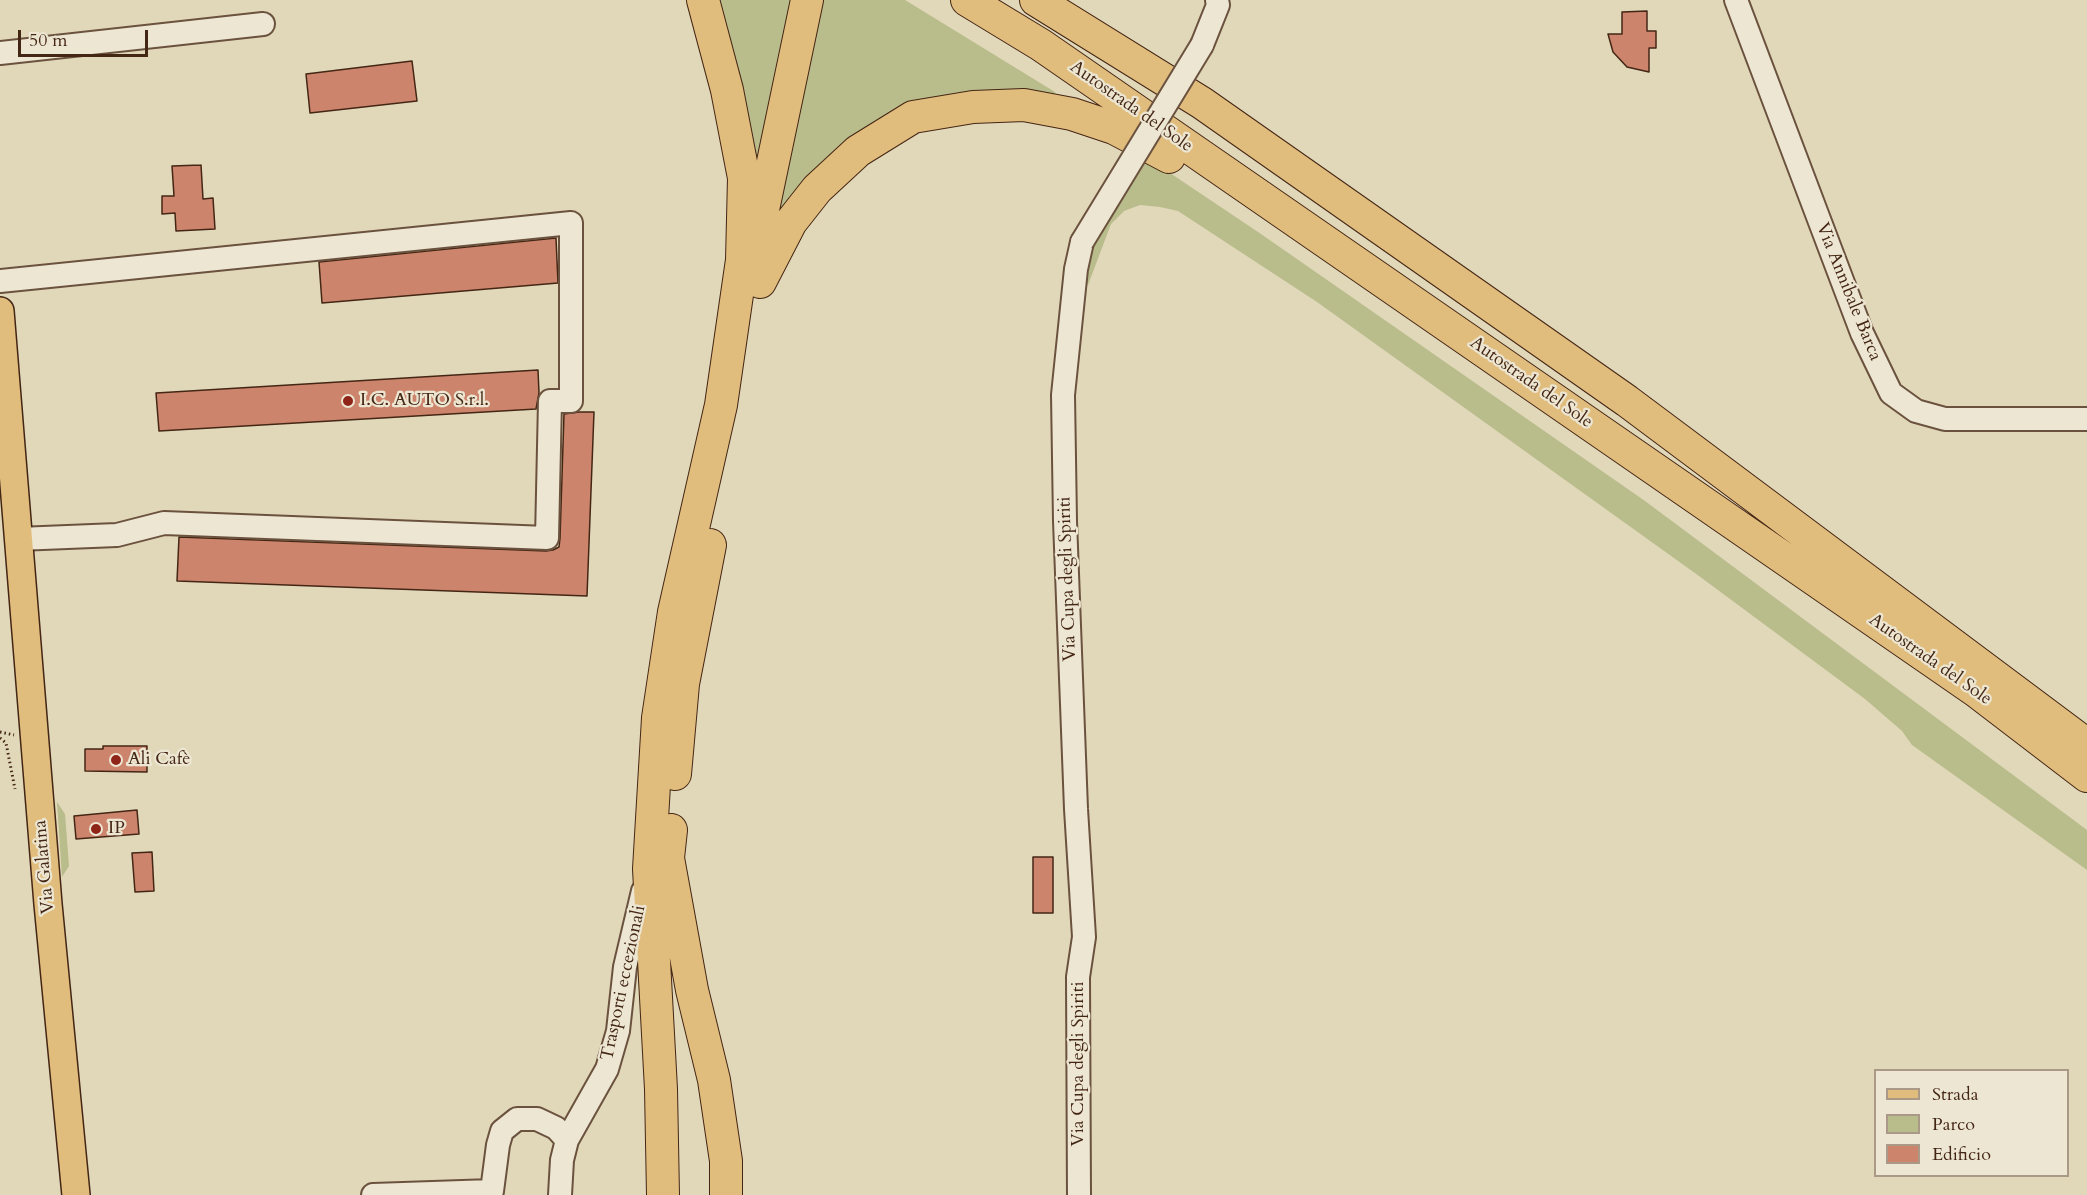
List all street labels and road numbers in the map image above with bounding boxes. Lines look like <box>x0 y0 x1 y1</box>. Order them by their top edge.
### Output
street label: Autostrada del Sole <box>1065 57 1197 157</box>
street label: Via Annibale Barca <box>1810 220 1886 364</box>
street label: Autostrada del Sole <box>1465 333 1597 433</box>
street label: Via Cupa degli Spiriti <box>1054 496 1082 662</box>
street label: Autostrada del Sole <box>1864 610 1996 710</box>
street label: Via Galatina <box>30 819 60 915</box>
street label: Trasporti eccezionali <box>597 903 651 1063</box>
street label: Via Cupa degli Spiriti <box>1068 981 1090 1147</box>

